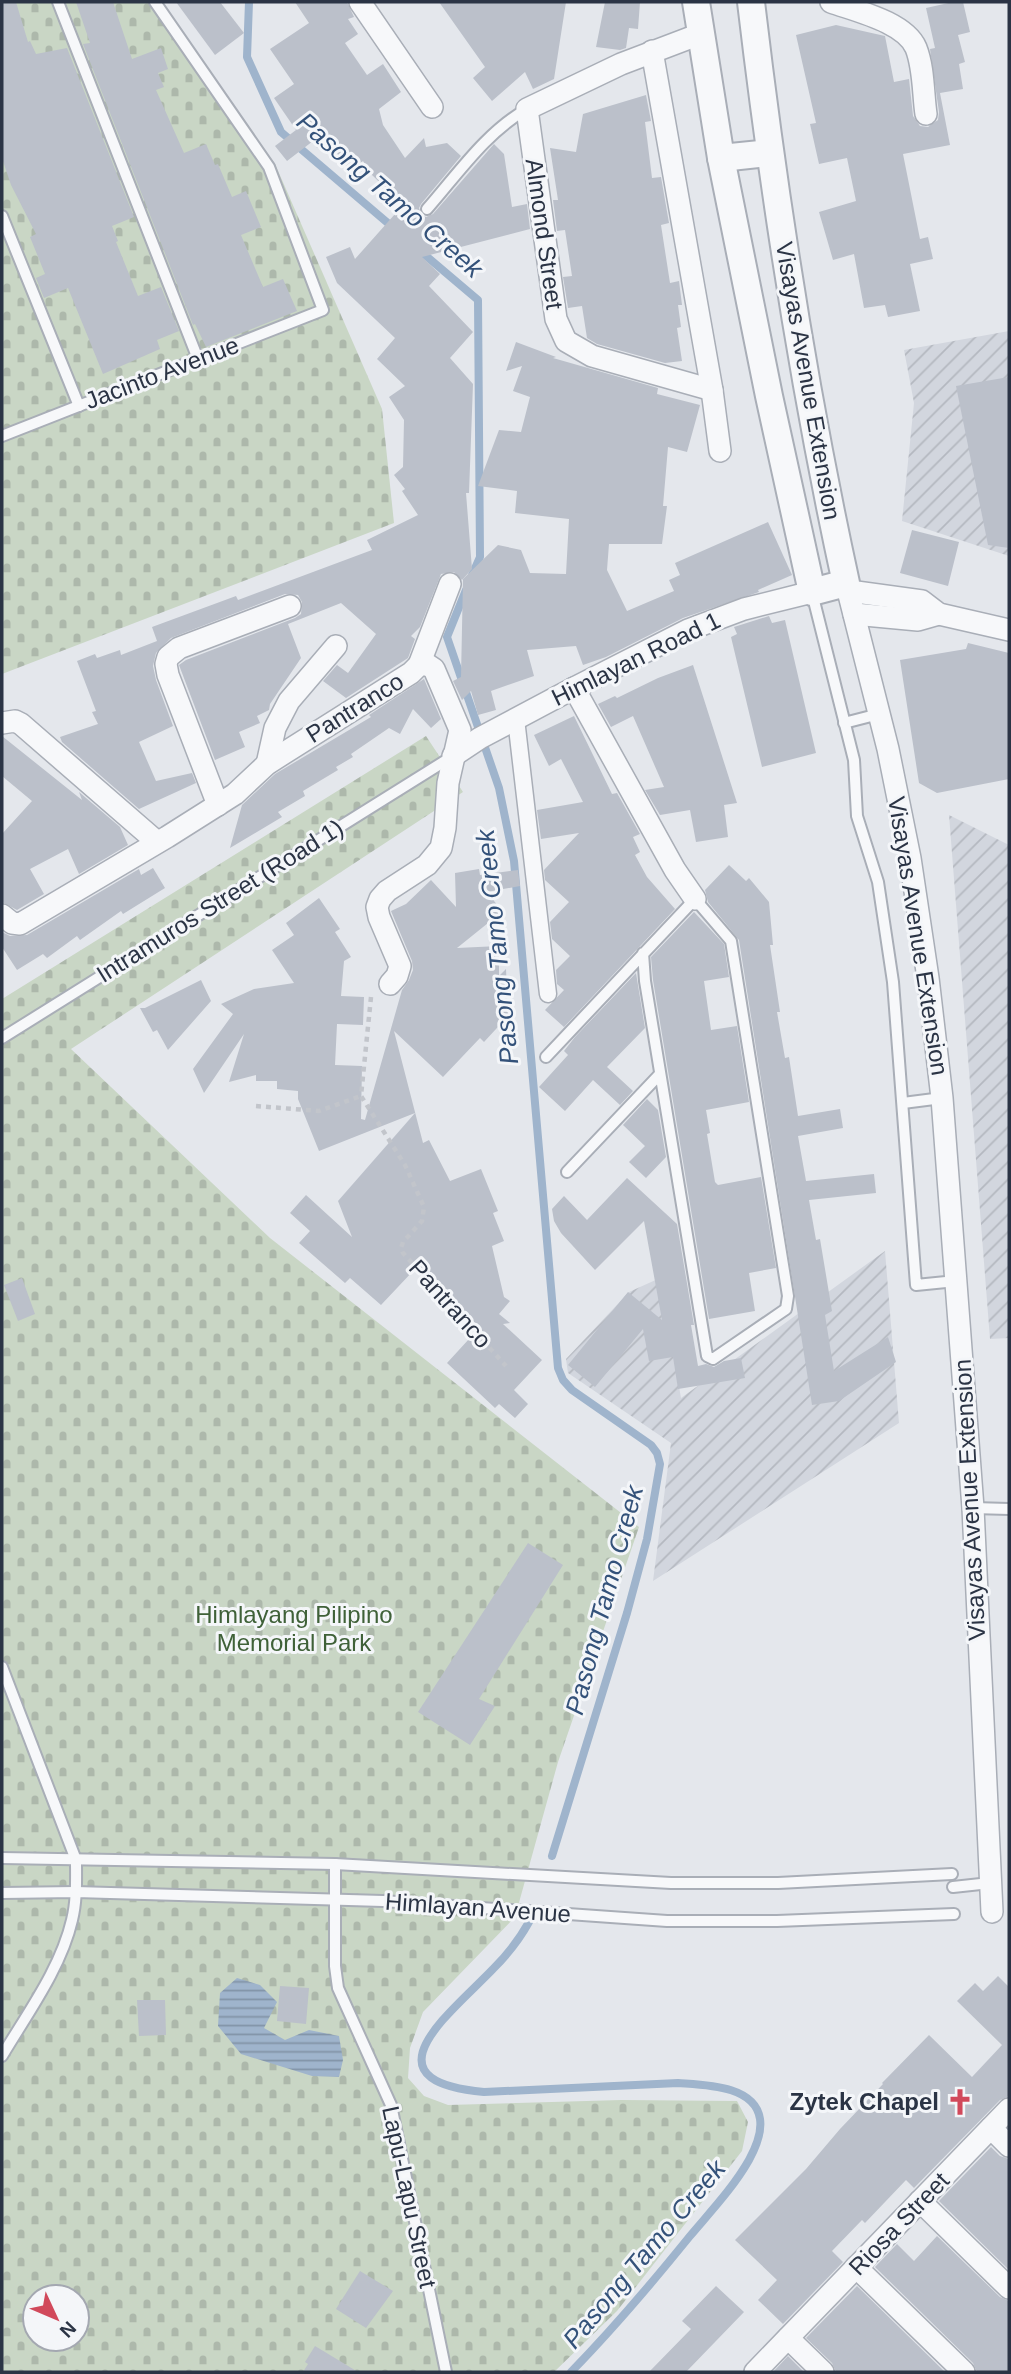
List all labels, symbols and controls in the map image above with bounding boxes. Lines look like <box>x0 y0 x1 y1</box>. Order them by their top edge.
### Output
water label: Pasong Tamo Creek <box>291 106 490 285</box>
street label: Almond Street <box>521 157 568 311</box>
street label: Visayas Avenue Extension <box>771 240 846 522</box>
street label: Jacinto Avenue <box>81 331 242 414</box>
street label: Himlayan Road 1 <box>547 606 724 711</box>
street label: Pantranco <box>301 667 408 748</box>
street label: Visayas Avenue Extension <box>883 795 954 1077</box>
street label: Intramuros Street (Road 1) <box>92 813 348 988</box>
water label: Pasong Tamo Creek <box>470 826 524 1066</box>
street label: Pantranco <box>404 1254 497 1353</box>
street label: Visayas Avenue Extension <box>949 1359 990 1642</box>
water label: Pasong Tamo Creek <box>559 1480 650 1718</box>
park label: Himlayang Pilipino Memorial Park <box>195 1601 393 1656</box>
street label: Himlayan Avenue <box>384 1888 572 1927</box>
church icon: Zytek Chapel <box>945 2087 975 2117</box>
place label: Zytek Chapel <box>790 2088 939 2115</box>
street label: Lapu-Lapu Street <box>377 2103 442 2291</box>
water label: Pasong Tamo Creek <box>557 2152 733 2354</box>
street label: Riosa Street <box>843 2167 954 2281</box>
north arrow <box>21 2283 91 2353</box>
text: N <box>56 2317 80 2342</box>

